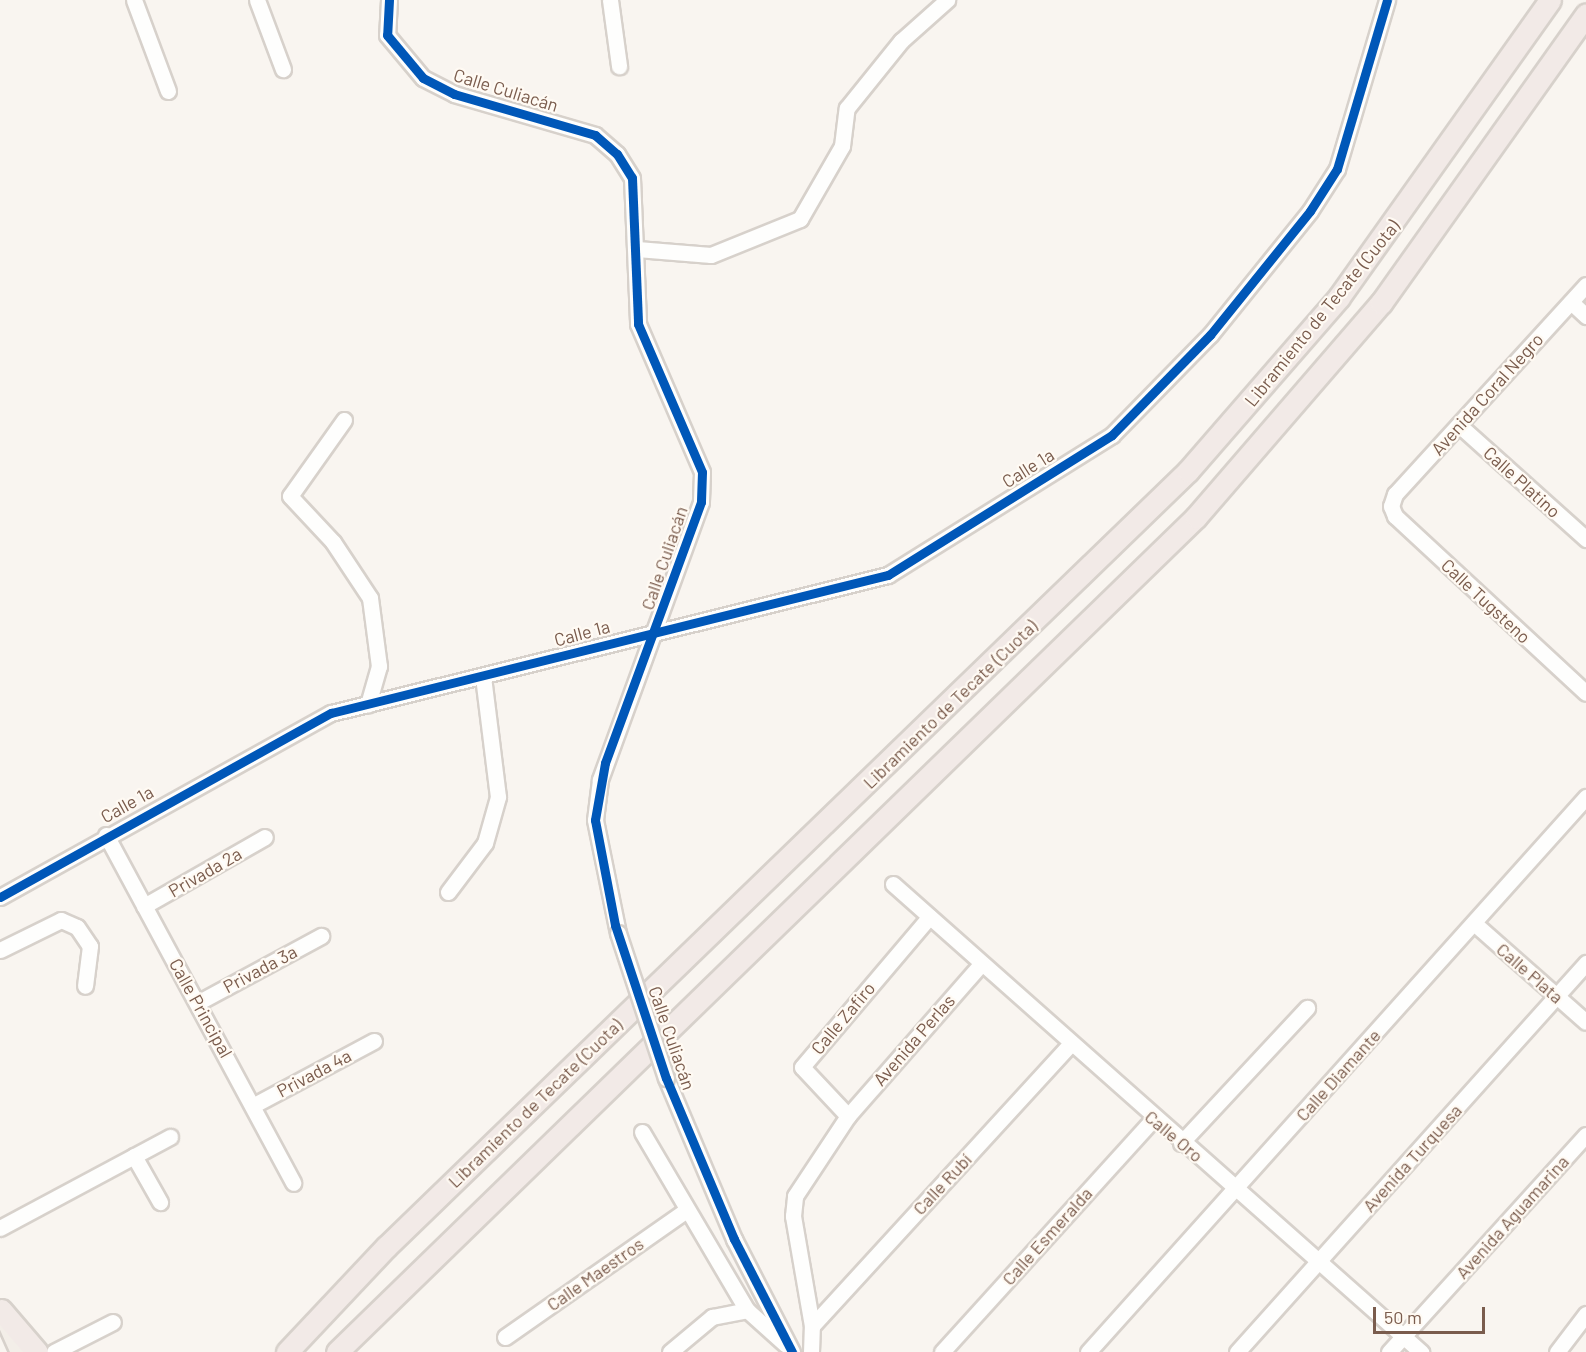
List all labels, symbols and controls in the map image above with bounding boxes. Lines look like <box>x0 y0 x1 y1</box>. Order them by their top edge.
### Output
street label: Calle Culiacán <box>451 64 561 116</box>
street label: Libramiento de Tecate (Cuota) <box>1240 215 1404 411</box>
street label: Avenida Coral Negro <box>1426 328 1548 460</box>
street label: Calle Platino <box>1479 442 1565 522</box>
street label: Calle 1a <box>998 444 1058 492</box>
street label: Calle Culiacán <box>636 503 692 613</box>
street label: Calle Tugsteno <box>1437 554 1535 648</box>
street label: Calle 1a <box>552 615 612 651</box>
street label: Libramiento de Tecate (Cuota) <box>858 615 1042 793</box>
street label: Calle 1a <box>97 781 157 827</box>
street label: Privada 2a <box>165 842 245 902</box>
street label: Calle Plata <box>1492 938 1568 1008</box>
street label: Privada 3a <box>219 941 301 997</box>
street label: Calle Principal <box>165 955 237 1061</box>
street label: Calle Zafiro <box>806 977 880 1059</box>
street label: Calle Culiacán <box>644 983 700 1093</box>
street label: Avenida Perlas <box>869 990 959 1090</box>
street label: Libramiento de Tecate (Cuota) <box>443 1014 627 1192</box>
street label: Calle Diamante <box>1291 1025 1385 1125</box>
street label: Privada 4a <box>273 1044 355 1102</box>
street label: Avenida Turquesa <box>1358 1100 1466 1216</box>
street label: Calle Oro <box>1141 1106 1207 1166</box>
street label: Calle Rubí <box>908 1149 976 1219</box>
street label: Avenida Aguamarina <box>1451 1151 1573 1283</box>
street label: Calle Esmeralda <box>997 1183 1097 1289</box>
street label: Calle Maestros <box>542 1233 648 1315</box>
scale bar <box>1376 1295 1488 1333</box>
text: 50 m <box>1384 1306 1422 1328</box>

